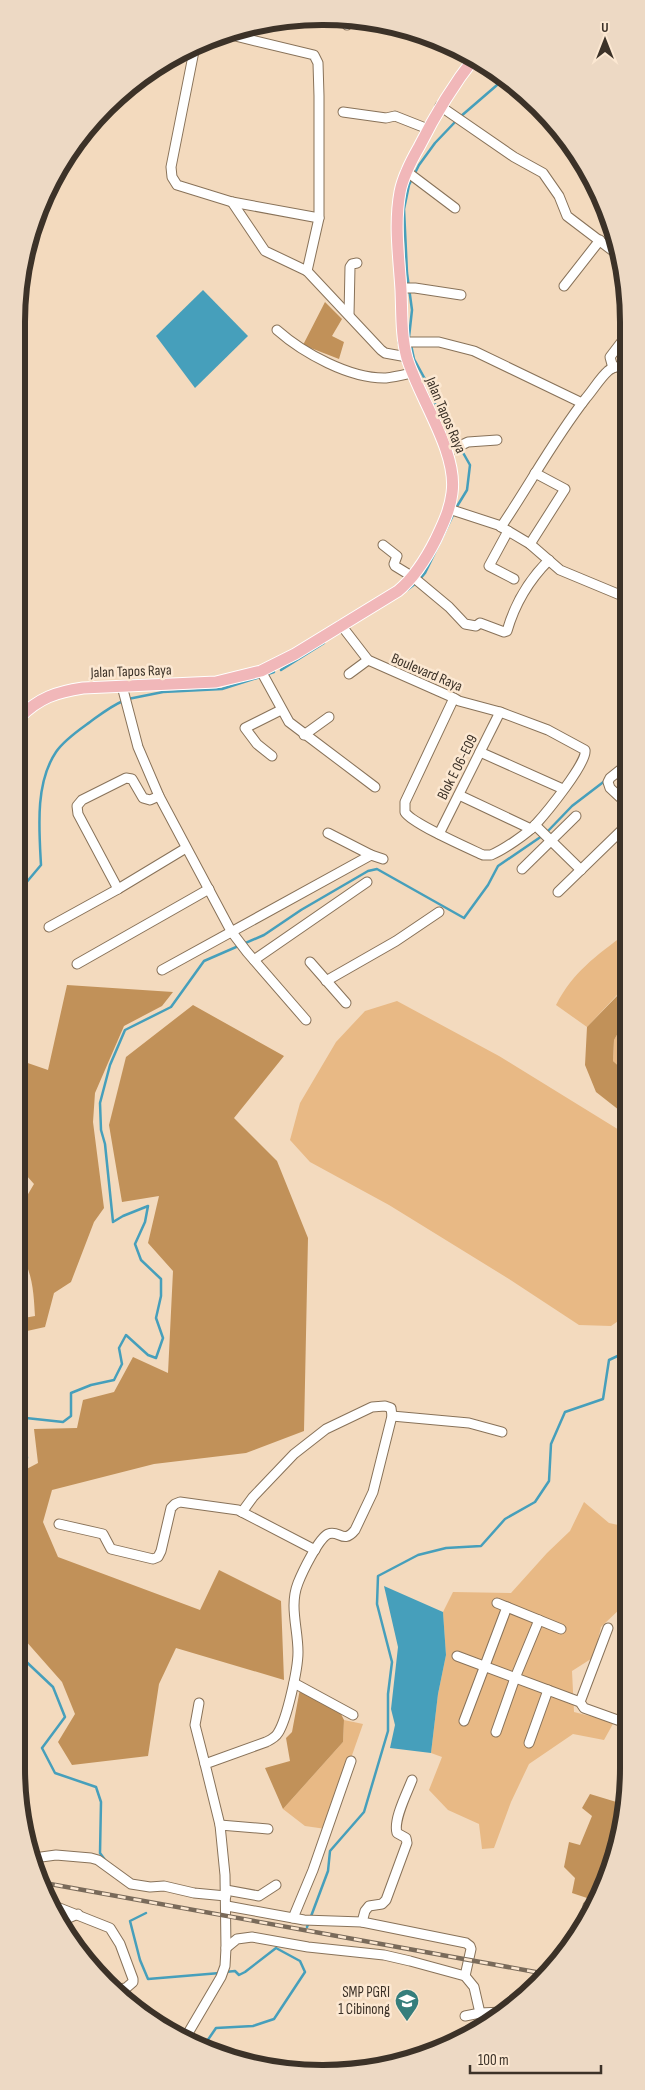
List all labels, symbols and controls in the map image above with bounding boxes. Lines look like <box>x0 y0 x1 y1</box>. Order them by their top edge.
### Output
north arrow <box>580 15 630 65</box>
text: U <box>601 19 609 36</box>
street label: Jalan Tapos Raya <box>421 373 470 456</box>
street label: Boulevard Raya <box>388 649 466 696</box>
street label: Jalan Tapos Raya <box>89 661 172 682</box>
street label: Blok E 06-E09 <box>433 731 482 803</box>
place label: SMP PGRI 1 Cibinong <box>338 1983 390 2019</box>
school or university icon: SMP PGRI 1 Cibinong <box>394 1988 420 2022</box>
scale bar <box>470 2042 601 2074</box>
text: 100 m <box>478 2051 509 2070</box>

